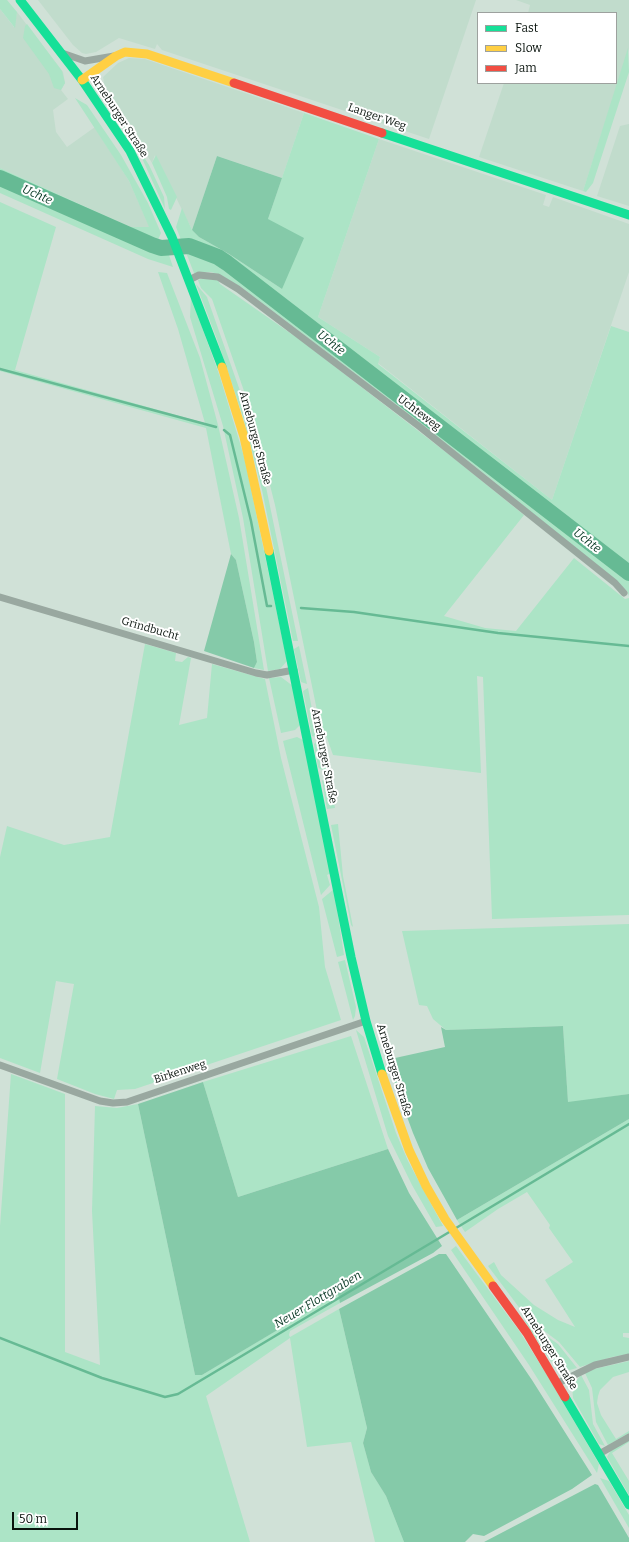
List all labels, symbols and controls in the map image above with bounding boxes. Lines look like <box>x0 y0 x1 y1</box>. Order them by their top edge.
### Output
legend <box>477 12 617 84</box>
text: Fast <box>515 21 538 35</box>
text: Slow <box>515 41 542 55</box>
text: Jam <box>515 61 537 75</box>
street label: Arneburger Straße <box>87 72 151 160</box>
street label: Langer Weg <box>346 101 408 133</box>
water label: Uchte <box>20 182 54 208</box>
water label: Uchte <box>314 328 348 358</box>
street label: Arneburger Straße <box>236 390 274 486</box>
street label: Uchteweg <box>395 392 443 434</box>
water label: Uchte <box>570 526 604 556</box>
street label: Grindbucht <box>120 615 180 643</box>
street label: Arneburger Straße <box>308 708 340 804</box>
street label: Arneburger Straße <box>374 1022 414 1118</box>
street label: Birkenweg <box>152 1057 208 1087</box>
water label: Neuer Flottgraben <box>272 1268 364 1332</box>
street label: Arneburger Straße <box>518 1304 580 1392</box>
scale bar <box>14 1504 80 1530</box>
text: 50 m <box>19 1512 47 1526</box>

